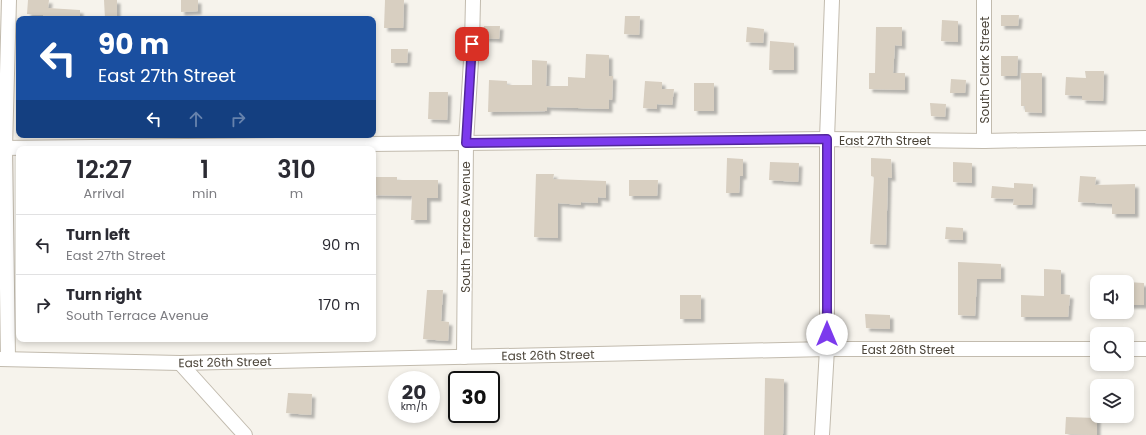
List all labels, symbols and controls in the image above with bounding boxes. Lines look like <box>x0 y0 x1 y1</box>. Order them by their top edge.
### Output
street label: South Clark Street <box>976 17 993 123</box>
text: 90 m <box>98 25 169 64</box>
pin <box>455 27 489 61</box>
icon: left <box>32 32 84 84</box>
icon: arrive <box>461 33 483 55</box>
text: East 27th Street <box>98 63 236 88</box>
icon: left <box>143 108 165 130</box>
icon: ahead <box>185 108 207 130</box>
icon: right <box>227 108 249 130</box>
street label: East 27th Street <box>839 132 931 149</box>
text: 12:27 <box>76 153 132 186</box>
text: 1 <box>200 153 209 186</box>
text: 310 <box>277 153 316 186</box>
street label: South Terrace Avenue <box>457 161 474 293</box>
text: Arrival <box>84 184 125 203</box>
text: min <box>192 184 217 203</box>
text: m <box>290 184 303 203</box>
text: Turn left <box>66 224 130 245</box>
icon: left <box>32 234 54 256</box>
text: 90 m <box>322 234 360 255</box>
text: East 27th Street <box>66 246 166 265</box>
map controls <box>1090 275 1134 423</box>
button: sound <box>1090 275 1134 319</box>
text: Turn right <box>66 284 142 305</box>
icon: right <box>32 294 54 316</box>
text: 170 m <box>318 294 360 315</box>
text: South Terrace Avenue <box>66 306 209 325</box>
position arrow <box>806 313 848 355</box>
button: search <box>1090 327 1134 371</box>
street label: East 26th Street <box>861 341 955 358</box>
street label: East 26th Street <box>501 346 595 364</box>
street label: East 26th Street <box>178 353 272 371</box>
speed limit sign: 30 <box>448 371 500 423</box>
text: 20 <box>402 378 426 406</box>
button: layers <box>1090 379 1134 423</box>
text: km/h <box>401 399 427 414</box>

